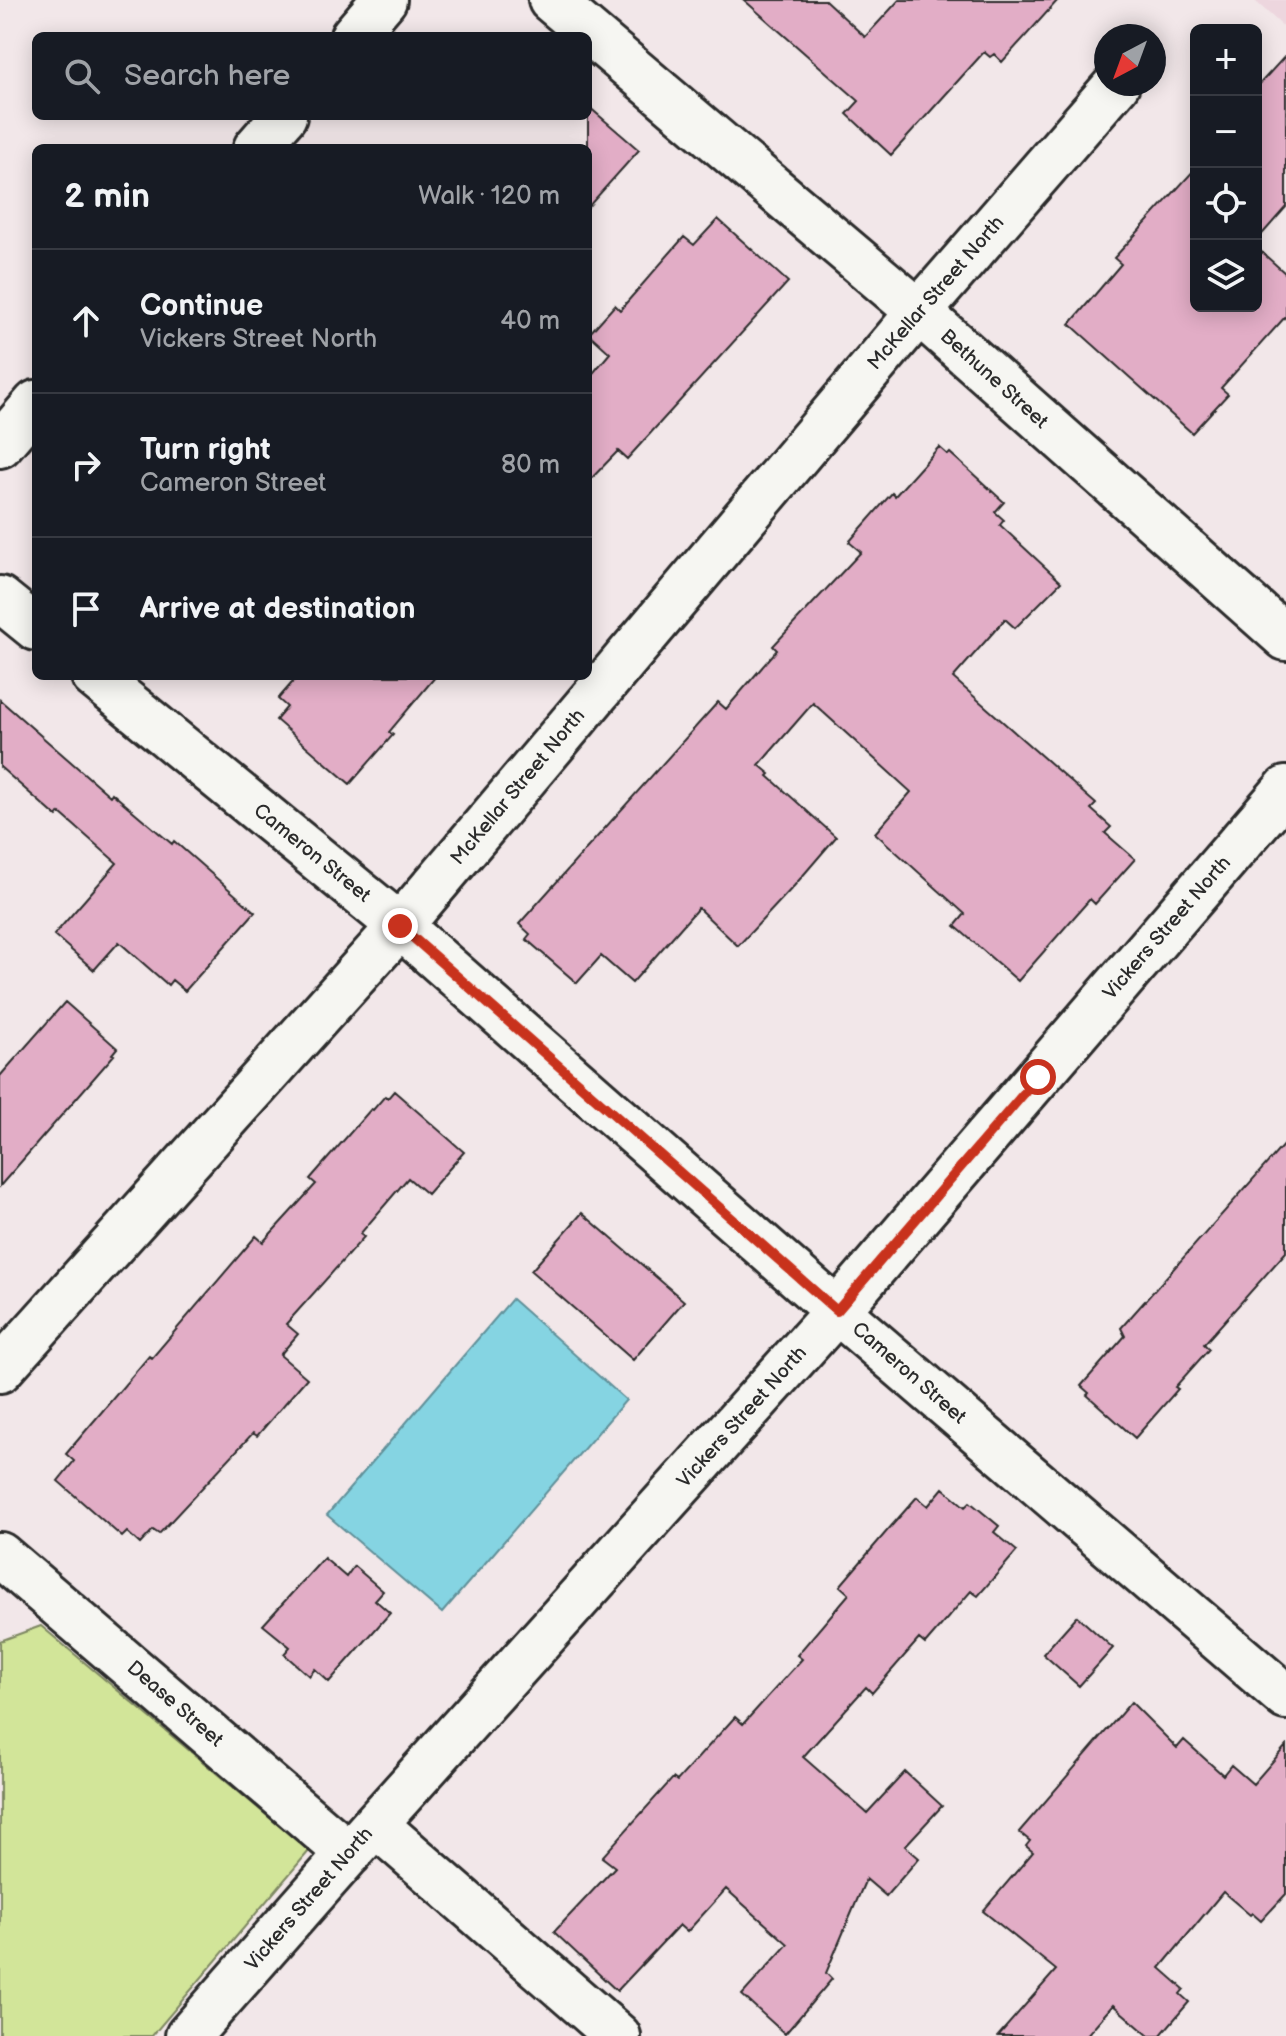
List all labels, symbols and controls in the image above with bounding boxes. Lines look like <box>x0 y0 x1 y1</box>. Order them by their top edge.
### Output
north arrow <box>1094 24 1166 96</box>
map controls <box>1190 24 1262 312</box>
button: + <box>1190 24 1262 96</box>
search box <box>32 32 592 120</box>
icon: search <box>60 54 104 98</box>
text: Search here <box>124 58 290 94</box>
button: − <box>1190 96 1262 168</box>
button: locate <box>1190 168 1262 240</box>
text: 2 min <box>64 176 150 217</box>
text: Walk · 120 m <box>418 181 560 212</box>
street label: McKellar Street North <box>863 211 1009 375</box>
button: layers <box>1190 240 1262 312</box>
text: Continue <box>140 288 263 324</box>
icon: ahead <box>64 299 108 343</box>
text: 40 m <box>500 306 560 337</box>
text: Vickers Street North <box>140 324 377 355</box>
street label: Bethune Street <box>935 324 1053 434</box>
text: Turn right <box>140 432 271 468</box>
icon: right <box>64 443 108 487</box>
text: 80 m <box>501 450 560 481</box>
text: Cameron Street <box>140 468 326 499</box>
icon: arrive <box>64 587 108 631</box>
text: Arrive at destination <box>140 591 416 627</box>
street label: McKellar Street North <box>446 704 590 870</box>
street label: Cameron Street <box>249 799 375 907</box>
street label: Vickers Street North <box>1098 851 1236 1005</box>
route end <box>382 908 418 944</box>
route start <box>1020 1059 1056 1095</box>
street label: Cameron Street <box>847 1317 971 1429</box>
street label: Vickers Street North <box>672 1341 812 1493</box>
street label: Dease Street <box>122 1656 228 1752</box>
street label: Vickers Street North <box>240 1822 378 1976</box>

